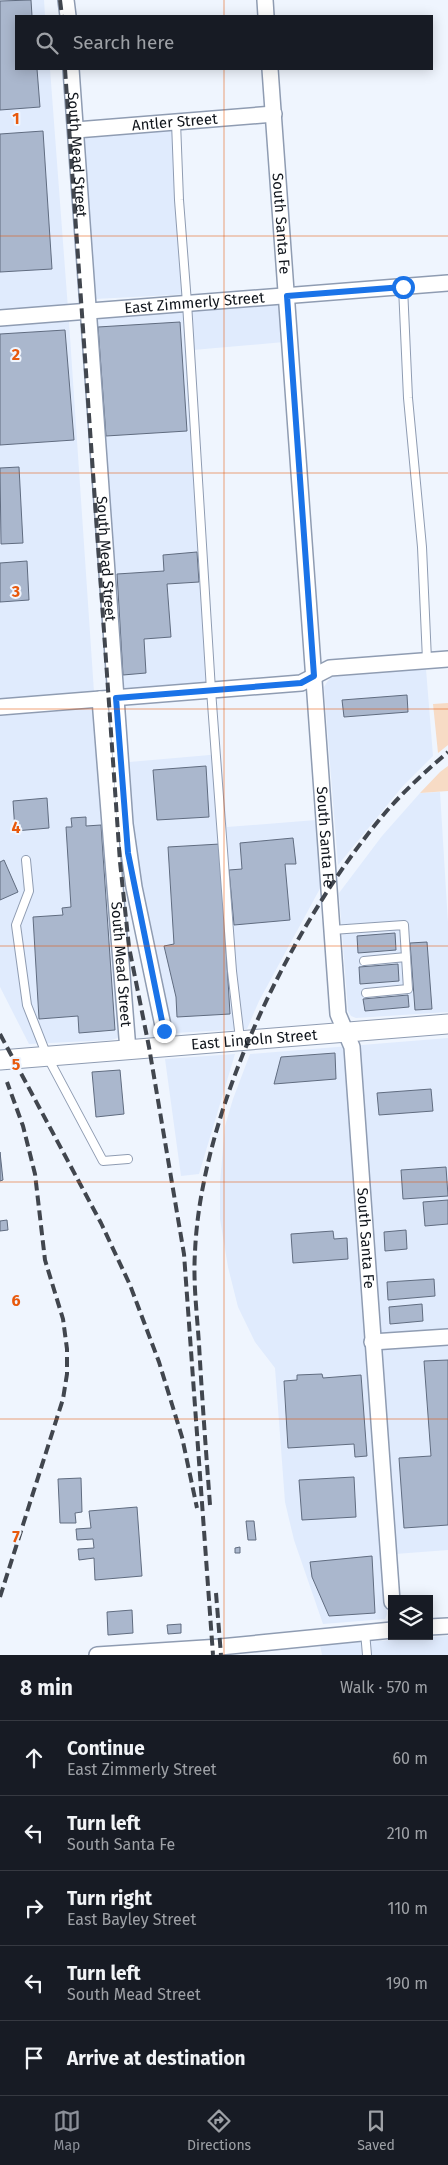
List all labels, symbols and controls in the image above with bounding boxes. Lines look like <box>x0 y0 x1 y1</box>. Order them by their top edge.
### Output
search box <box>15 15 433 70</box>
icon: search <box>33 29 61 57</box>
text: Search here <box>73 31 174 54</box>
street label: South Mead Street <box>64 92 91 219</box>
text: 1 <box>12 109 20 128</box>
street label: Antler Street <box>131 110 219 134</box>
street label: South Santa Fe <box>269 172 294 275</box>
route start <box>392 276 415 299</box>
street label: East Zimmerly Street <box>124 288 266 317</box>
text: 2 <box>12 345 20 364</box>
street label: South Mead Street <box>93 496 120 623</box>
text: 3 <box>11 582 20 601</box>
street label: South Santa Fe <box>313 786 338 888</box>
text: 4 <box>11 818 21 837</box>
street label: South Mead Street <box>107 901 135 1028</box>
route end <box>153 1020 176 1043</box>
street label: East Lincoln Street <box>190 1025 318 1054</box>
text: 5 <box>12 1055 21 1074</box>
street label: South Santa Fe <box>353 1187 378 1290</box>
text: 6 <box>11 1291 21 1310</box>
text: 7 <box>12 1527 20 1546</box>
map controls <box>388 1595 433 1640</box>
button: layers <box>388 1595 433 1640</box>
text: 8 min <box>20 1675 73 1701</box>
text: Walk · 570 m <box>340 1678 428 1697</box>
text: Continue <box>67 1737 145 1760</box>
icon: ahead <box>20 1744 48 1772</box>
text: 60 m <box>393 1749 428 1768</box>
text: East Zimmerly Street <box>67 1760 217 1779</box>
text: Turn left <box>67 1812 141 1835</box>
icon: left <box>20 1819 48 1847</box>
text: 210 m <box>387 1824 428 1843</box>
text: South Santa Fe <box>67 1835 175 1854</box>
text: Turn right <box>67 1887 152 1910</box>
icon: right <box>20 1894 48 1922</box>
text: 110 m <box>387 1899 428 1918</box>
text: East Bayley Street <box>67 1910 196 1929</box>
text: Turn left <box>67 1962 141 1985</box>
icon: left <box>20 1969 48 1997</box>
text: 190 m <box>386 1974 428 1993</box>
text: South Mead Street <box>67 1985 201 2004</box>
icon: arrive <box>20 2044 48 2072</box>
text: Arrive at destination <box>67 2047 246 2070</box>
tab: Map <box>53 2107 81 2154</box>
tab: Directions <box>187 2107 251 2154</box>
tab: Saved <box>357 2107 395 2154</box>

